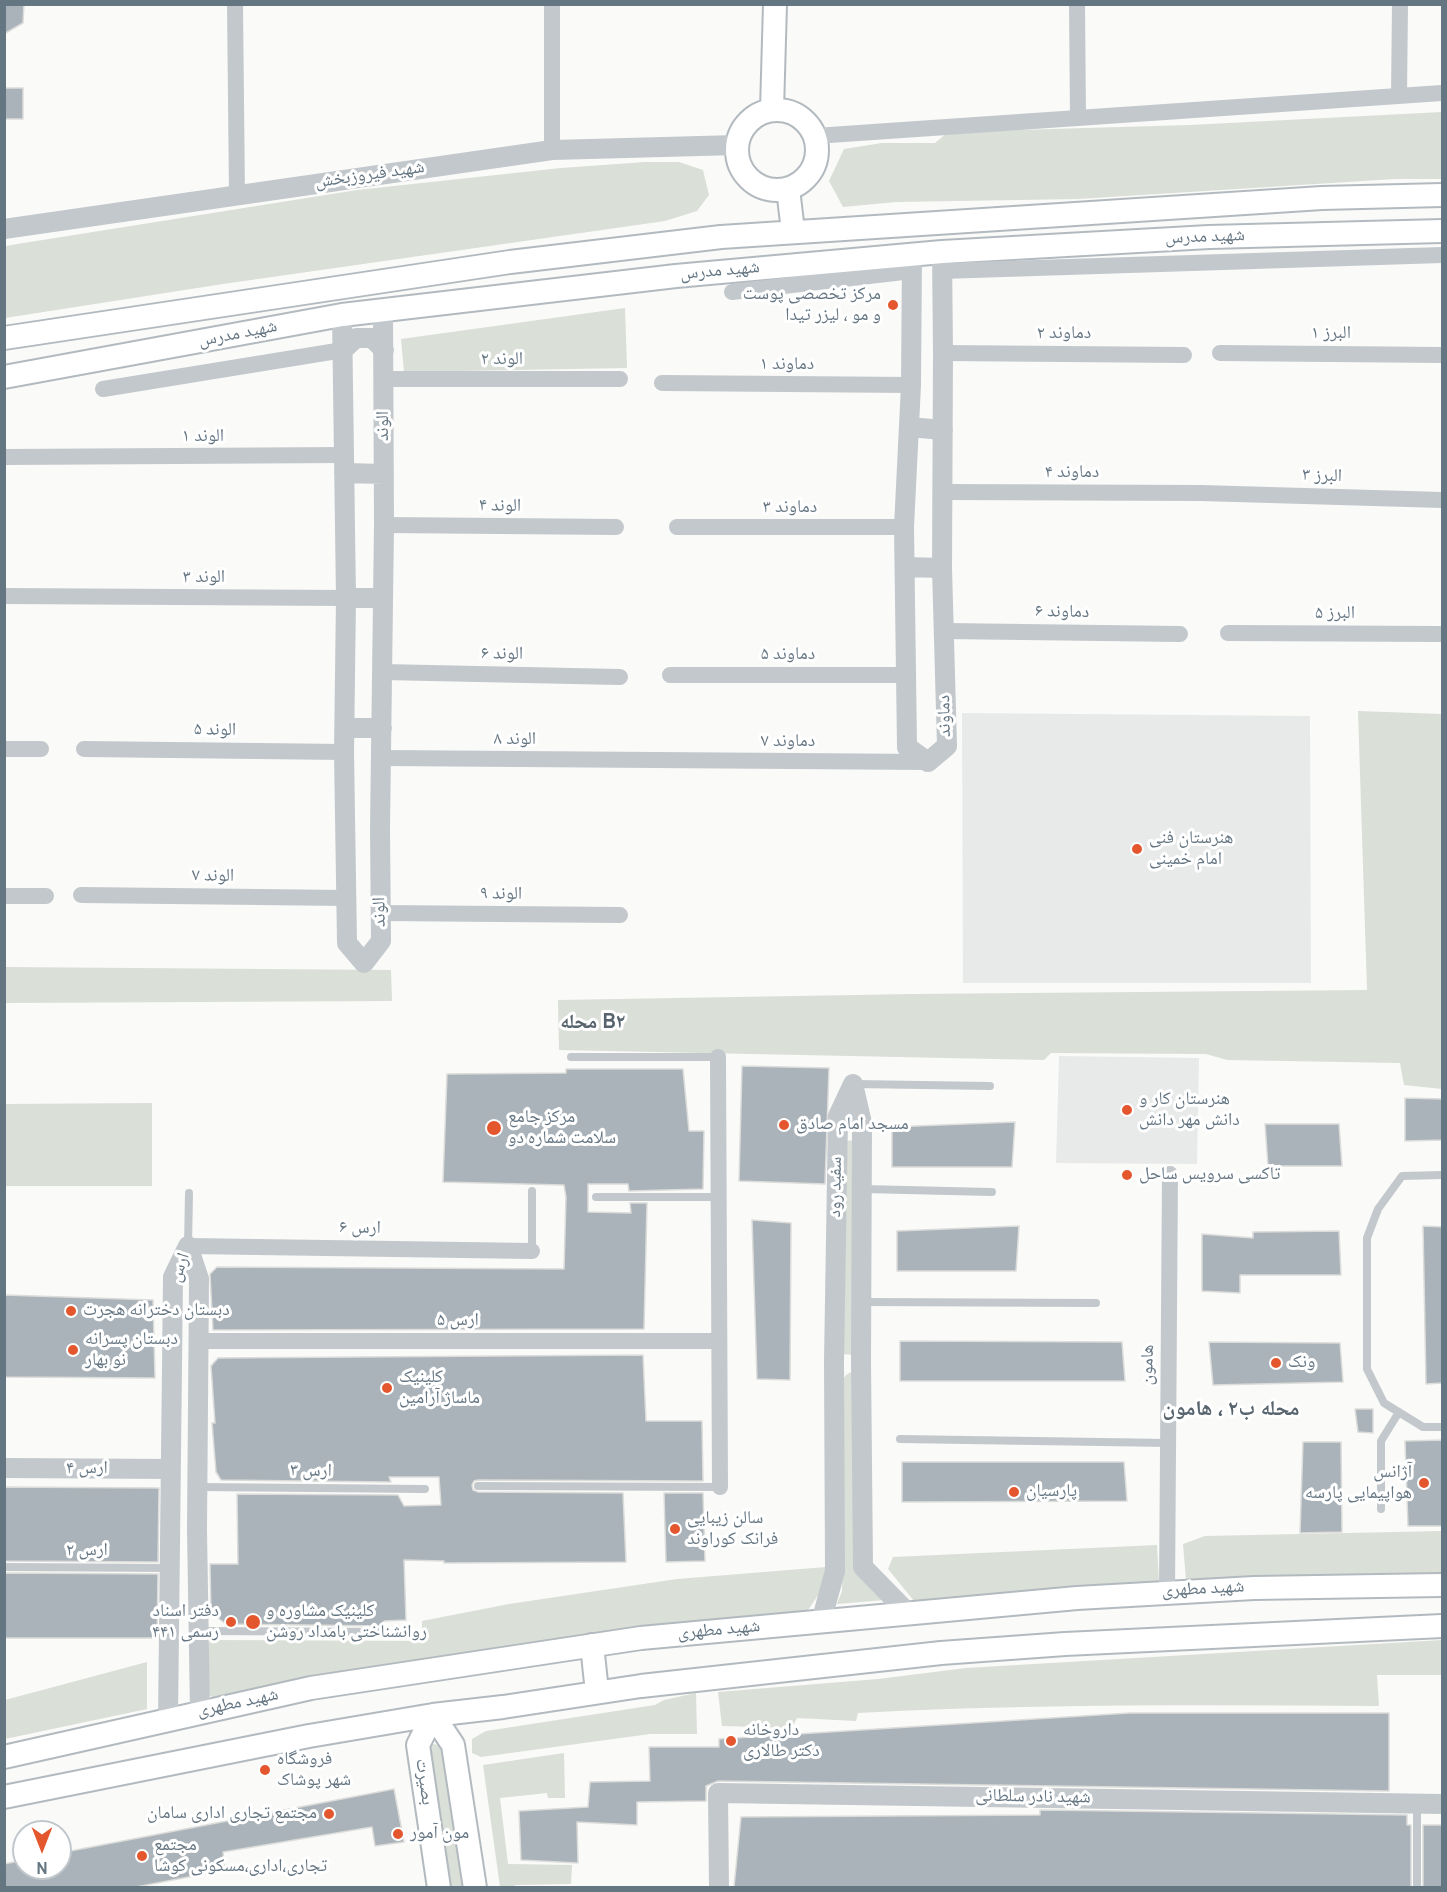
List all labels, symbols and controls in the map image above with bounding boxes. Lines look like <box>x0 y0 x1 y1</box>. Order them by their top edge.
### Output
street label: شهید فیروزبخش <box>314 158 426 194</box>
street label: شهید مدرس <box>1165 226 1245 250</box>
street label: شهید مدرس <box>679 258 761 286</box>
place label: مرکز تخصصی پوست و مو ، لیزر تیدا <box>743 284 881 326</box>
marker: مرکز تخصصی پوست و مو ، لیزر تیدا <box>886 298 900 312</box>
street label: شهید مدرس <box>197 317 279 353</box>
street label: دماوند ۲ <box>1037 323 1091 345</box>
street label: البرز ۱ <box>1311 323 1351 345</box>
street label: الوند ۲ <box>481 349 523 371</box>
street label: دماوند ۱ <box>760 354 814 376</box>
street label: الوند <box>373 411 395 441</box>
street label: الوند ۱ <box>182 426 224 448</box>
street label: دماوند ۴ <box>1045 462 1099 484</box>
street label: البرز ۳ <box>1302 466 1342 488</box>
street label: الوند ۴ <box>479 496 521 518</box>
street label: دماوند ۳ <box>763 497 817 519</box>
street label: الوند ۳ <box>183 567 225 589</box>
street label: دماوند ۶ <box>1035 602 1089 624</box>
street label: البرز ۵ <box>1315 603 1355 625</box>
street label: الوند ۶ <box>481 644 523 666</box>
street label: دماوند ۵ <box>761 644 815 666</box>
street label: دماوند <box>935 695 957 737</box>
street label: الوند ۵ <box>194 720 236 742</box>
street label: الوند ۸ <box>494 729 536 751</box>
street label: دماوند ۷ <box>761 731 815 753</box>
place label: هنرستان فنی امام خمینی <box>1149 828 1234 870</box>
marker: هنرستان فنی امام خمینی <box>1130 842 1144 856</box>
street label: الوند ۷ <box>192 866 234 888</box>
street label: الوند ۹ <box>480 884 522 906</box>
street label: الوند <box>370 897 392 927</box>
district label: محله B۲ <box>560 1012 626 1036</box>
place label: هنرستان کار و دانش مهر دانش <box>1139 1089 1240 1132</box>
marker: هنرستان کار و دانش مهر دانش <box>1120 1103 1134 1117</box>
place label: مرکز جامع سلامت شماره دو <box>508 1107 616 1150</box>
place label: مسجد امام صادق <box>796 1114 909 1136</box>
marker: مسجد امام صادق <box>777 1118 791 1132</box>
marker: مرکز جامع سلامت شماره دو <box>485 1119 503 1137</box>
street label: سفید رود <box>826 1156 848 1218</box>
place label: تاکسی سرویس ساحل <box>1139 1164 1280 1186</box>
marker: تاکسی سرویس ساحل <box>1120 1168 1134 1182</box>
street label: ارس ۶ <box>339 1218 381 1240</box>
street label: ارس <box>166 1251 196 1285</box>
place label: دبستان دخترانه هجرت <box>83 1300 230 1322</box>
marker: دبستان دخترانه هجرت <box>64 1304 78 1318</box>
street label: ارس ۵ <box>437 1310 479 1332</box>
place label: دبستان پسرانه نو بهار <box>85 1329 178 1372</box>
marker: دبستان پسرانه نو بهار <box>66 1343 80 1357</box>
street label: هامون <box>1138 1344 1160 1386</box>
place label: ونک <box>1288 1352 1315 1374</box>
marker: ونک <box>1269 1356 1283 1370</box>
place label: کلینیک ماساژ آرامین <box>399 1367 480 1410</box>
marker: کلینیک ماساژ آرامین <box>380 1381 394 1395</box>
district label: محله ب۲ ، هامون <box>1163 1398 1299 1424</box>
street label: ارس ۴ <box>66 1458 108 1480</box>
street label: ارس ۳ <box>290 1461 332 1483</box>
place label: آژانس هواپیمایی پارسه <box>1305 1462 1412 1504</box>
marker: آژانس هواپیمایی پارسه <box>1417 1476 1431 1490</box>
place label: پارسیان <box>1026 1481 1077 1503</box>
marker: پارسیان <box>1007 1485 1021 1499</box>
place label: سالن زیبایی فرانک کوراوند <box>687 1508 778 1550</box>
marker: سالن زیبایی فرانک کوراوند <box>668 1522 682 1536</box>
street label: ارس ۲ <box>66 1540 108 1562</box>
street label: شهید مطهری <box>1161 1577 1245 1603</box>
place label: دفتر اسناد رسمی ۴۴۱ <box>152 1601 219 1644</box>
place label: کلینیک مشاوره و روانشناختی بامداد روشن <box>266 1601 427 1644</box>
marker: کلینیک مشاوره و روانشناختی بامداد روشن <box>244 1613 262 1631</box>
marker: دفتر اسناد رسمی ۴۴۱ <box>224 1615 238 1629</box>
street label: شهید مطهری <box>677 1617 761 1645</box>
street label: شهید مطهری <box>195 1685 281 1723</box>
place label: داروخانه دکتر طالاری <box>743 1720 820 1762</box>
marker: داروخانه دکتر طالاری <box>724 1734 738 1748</box>
place label: فروشگاه شهر پوشاک <box>277 1749 351 1792</box>
street label: بصیرت <box>409 1757 437 1807</box>
marker: فروشگاه شهر پوشاک <box>258 1763 272 1777</box>
street label: شهید نادر سلطانی <box>975 1786 1091 1810</box>
place label: مجتمع تجاری اداری سامان <box>147 1803 317 1825</box>
marker: مجتمع تجاری اداری سامان <box>322 1807 336 1821</box>
north arrow <box>12 1820 72 1880</box>
place label: مون آمور <box>410 1823 469 1845</box>
marker: مون آمور <box>391 1827 405 1841</box>
place label: مجتمع تجاری،اداری،مسکونی کوشا <box>154 1835 327 1878</box>
marker: مجتمع تجاری،اداری،مسکونی کوشا <box>135 1849 149 1863</box>
text: N <box>36 1856 48 1876</box>

